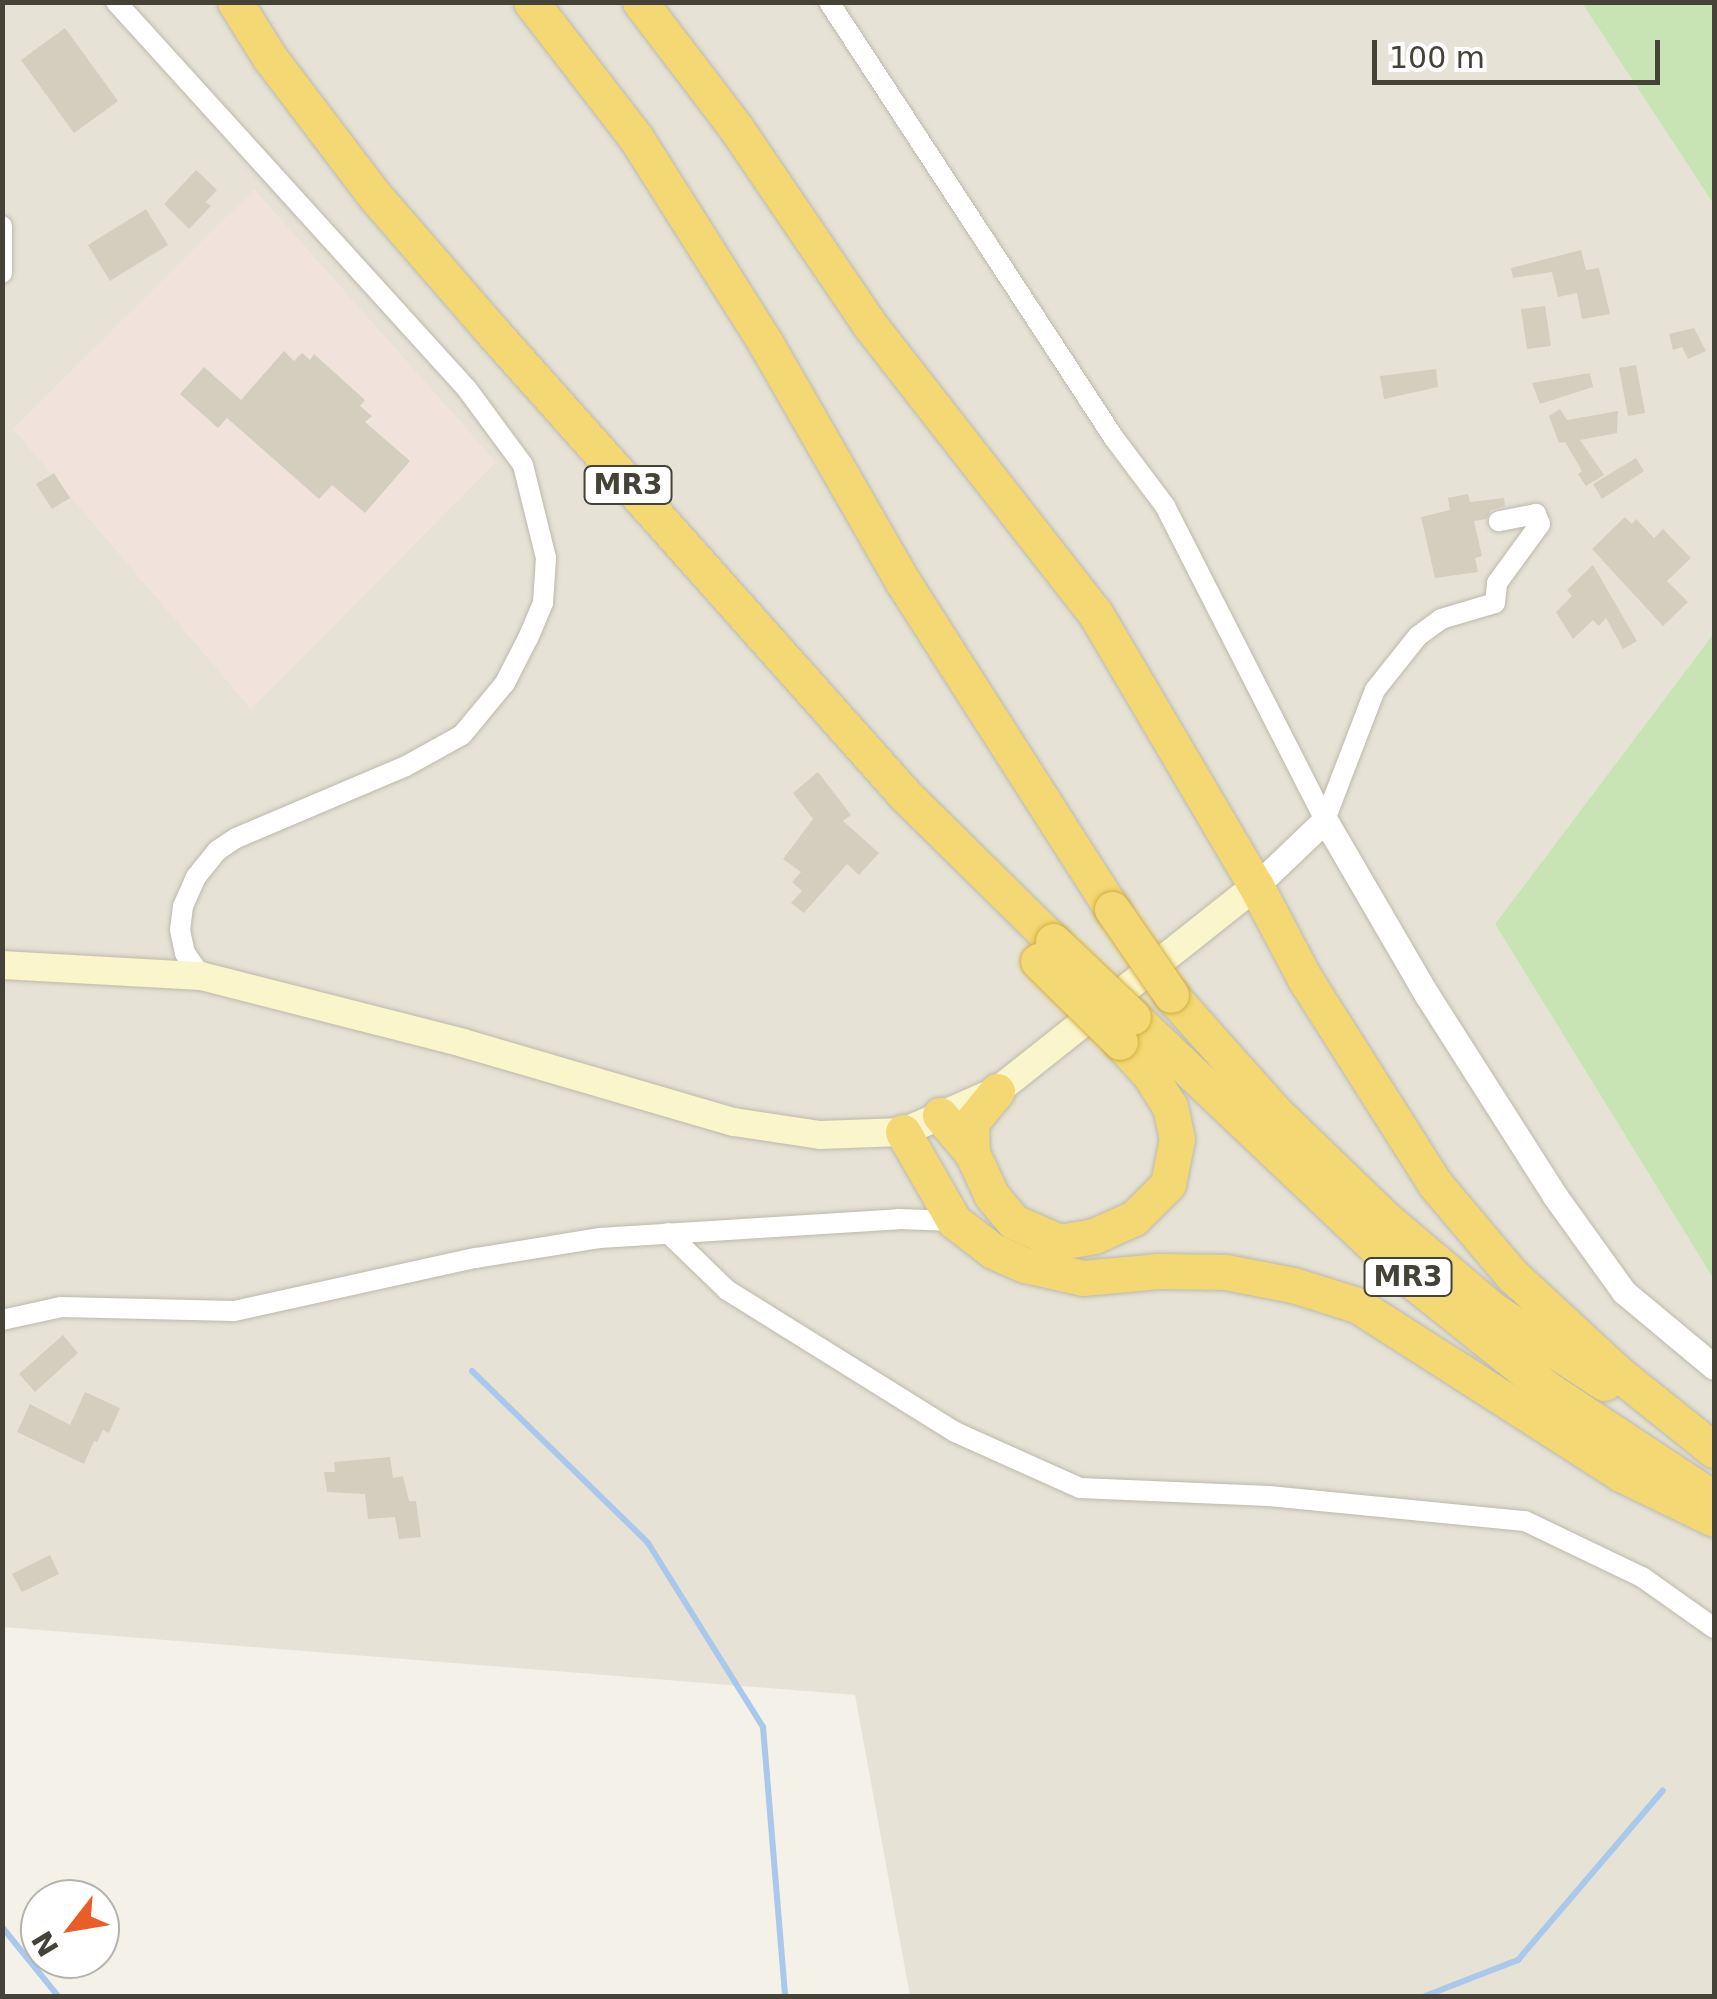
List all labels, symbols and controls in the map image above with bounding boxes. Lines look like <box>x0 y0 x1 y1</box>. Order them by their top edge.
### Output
scale bar <box>1377 20 1664 82</box>
text: 100 m <box>1389 40 1485 75</box>
road number: MR3 <box>583 462 673 508</box>
road number: MR3 <box>1363 1254 1453 1300</box>
north arrow <box>20 1879 120 1979</box>
text: N <box>25 1925 66 1962</box>

